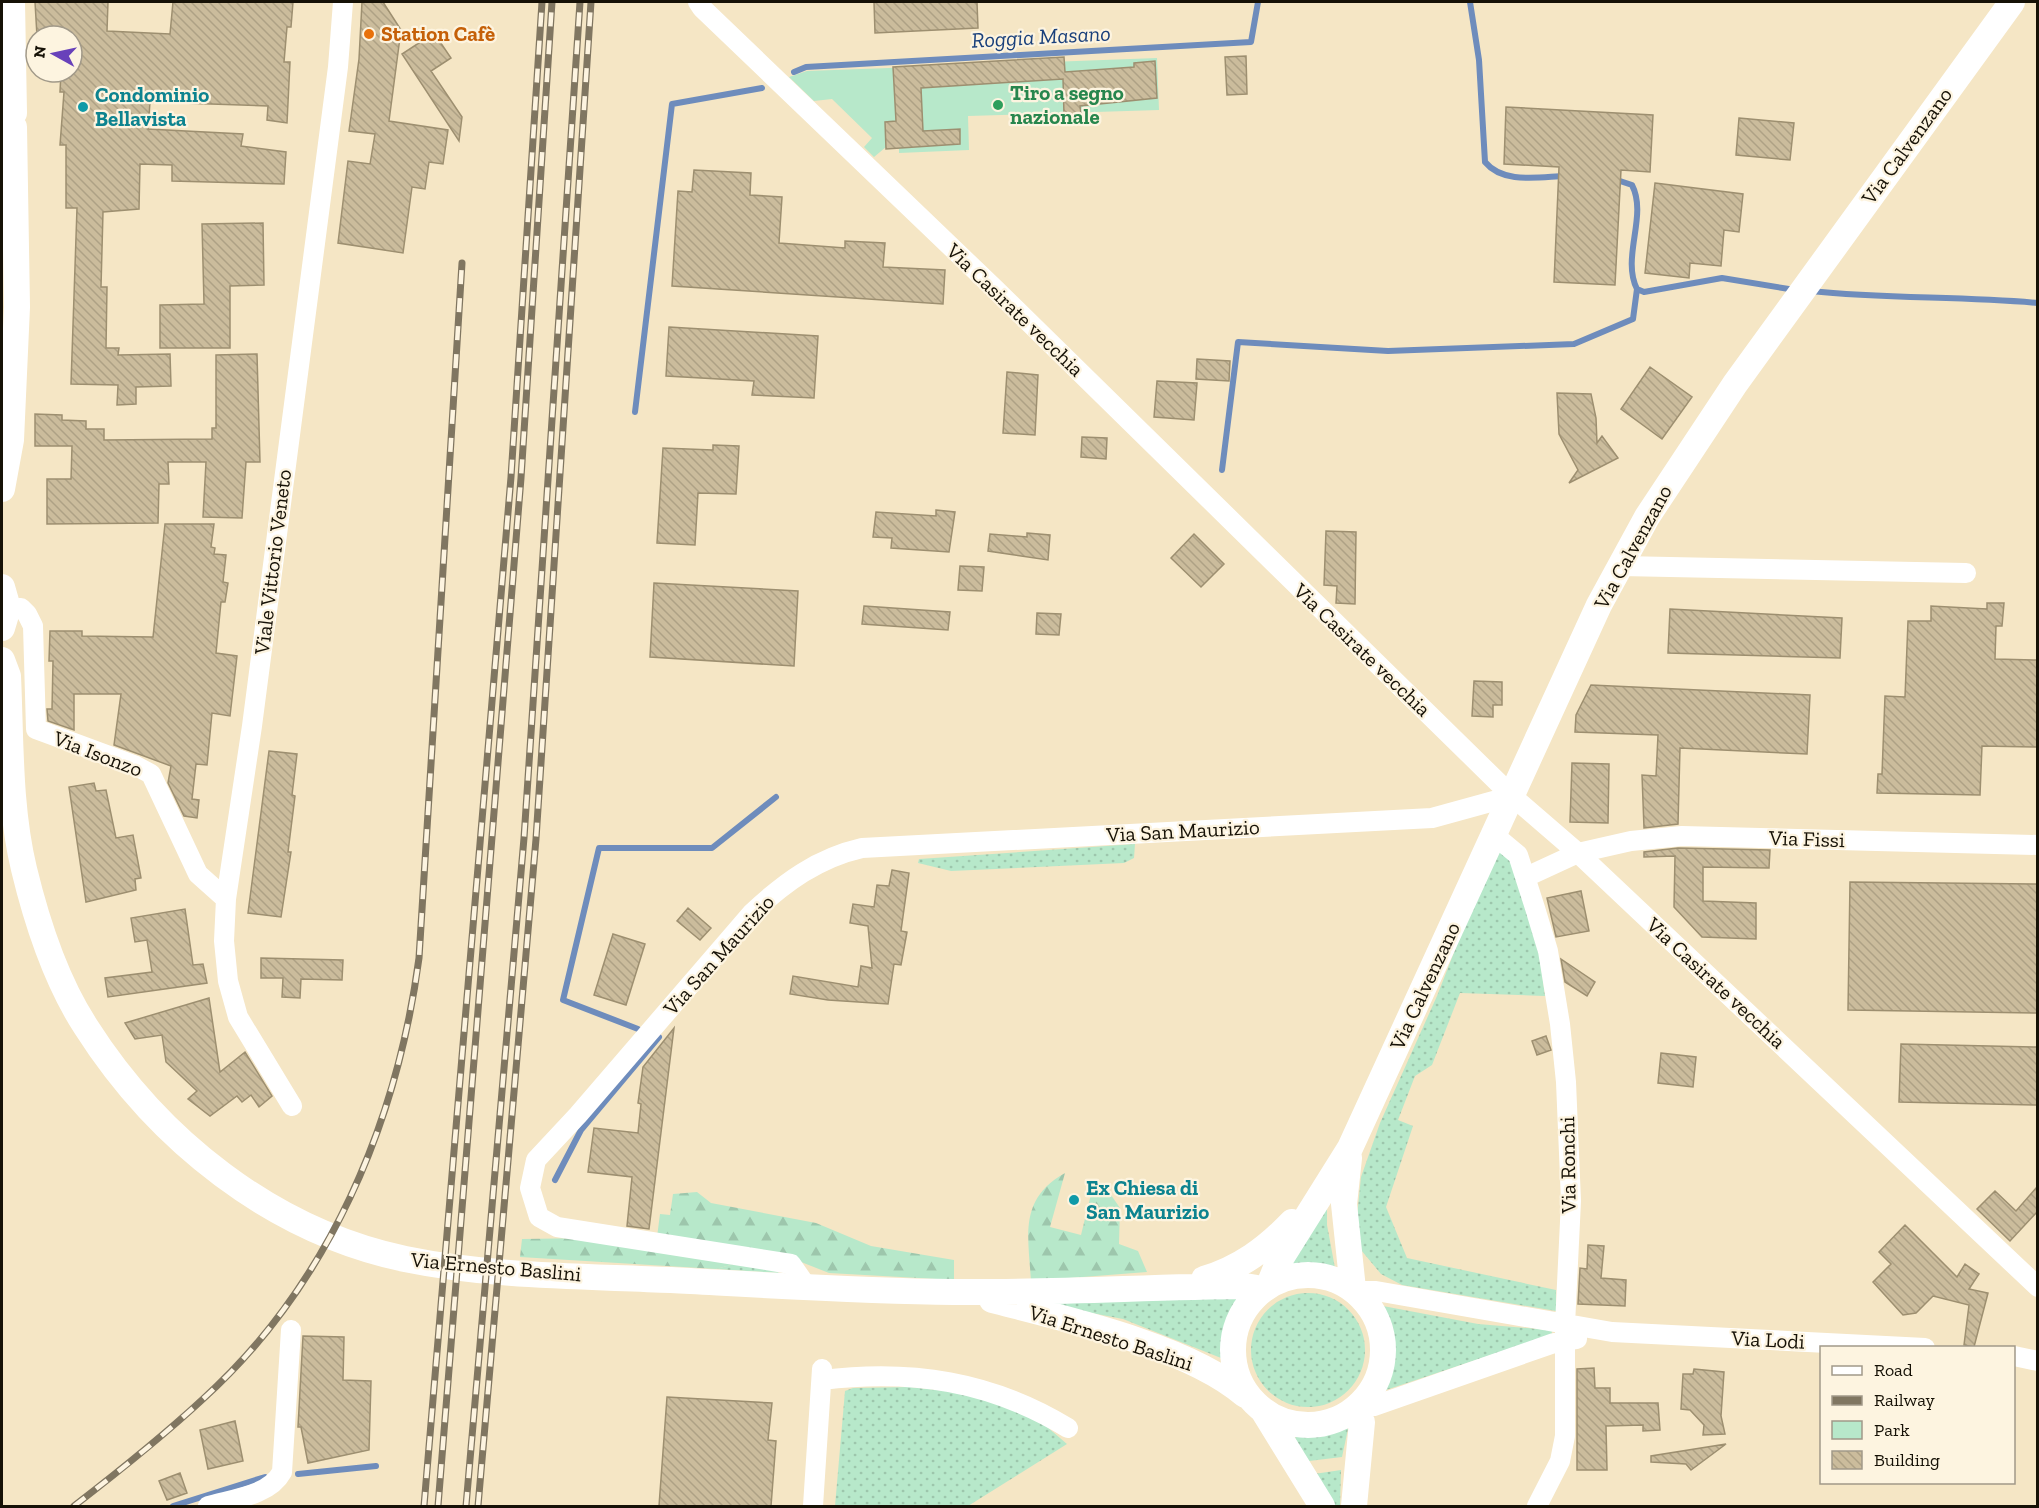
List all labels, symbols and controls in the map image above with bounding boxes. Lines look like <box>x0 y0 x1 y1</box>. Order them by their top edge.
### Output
water label: Roggia Masano <box>971 19 1111 54</box>
place label: Station Cafè <box>381 21 495 46</box>
north arrow <box>24 24 84 84</box>
marker: Station Cafè <box>362 27 376 41</box>
text: N <box>29 45 50 59</box>
place label: Tiro a segno nazionale <box>1010 80 1124 129</box>
place label: Condominio Bellavista <box>95 82 209 131</box>
street label: Via Calvenzano <box>1855 83 1957 210</box>
marker: Tiro a segno nazionale <box>991 98 1005 112</box>
marker: Condominio Bellavista <box>76 100 90 114</box>
street label: Via Casirate vecchia <box>941 237 1089 382</box>
street label: Viale Vittorio Veneto <box>249 468 296 657</box>
street label: Via Calvenzano <box>1588 480 1677 614</box>
street label: Via Casirate vecchia <box>1288 577 1436 722</box>
street label: Via Isonzo <box>49 725 146 782</box>
street label: Via San Maurizio <box>1105 814 1260 847</box>
street label: Via Fissi <box>1768 825 1845 852</box>
street label: Via San Maurizio <box>657 889 779 1021</box>
street label: Via Casirate vecchia <box>1641 911 1791 1054</box>
street label: Via Calvenzano <box>1384 918 1465 1054</box>
street label: Via Ronchi <box>1554 1116 1581 1215</box>
place label: Ex Chiesa di San Maurizio <box>1086 1175 1209 1224</box>
marker: Ex Chiesa di San Maurizio <box>1067 1193 1081 1207</box>
street label: Via Ernesto Baslini <box>409 1247 582 1286</box>
street label: Via Ernesto Baslini <box>1025 1299 1196 1376</box>
street label: Via Lodi <box>1730 1325 1806 1354</box>
legend <box>1820 1346 2015 1484</box>
text: Road <box>1874 1359 1913 1381</box>
text: Railway <box>1874 1389 1936 1411</box>
text: Park <box>1874 1419 1910 1441</box>
text: Building <box>1874 1449 1940 1471</box>

